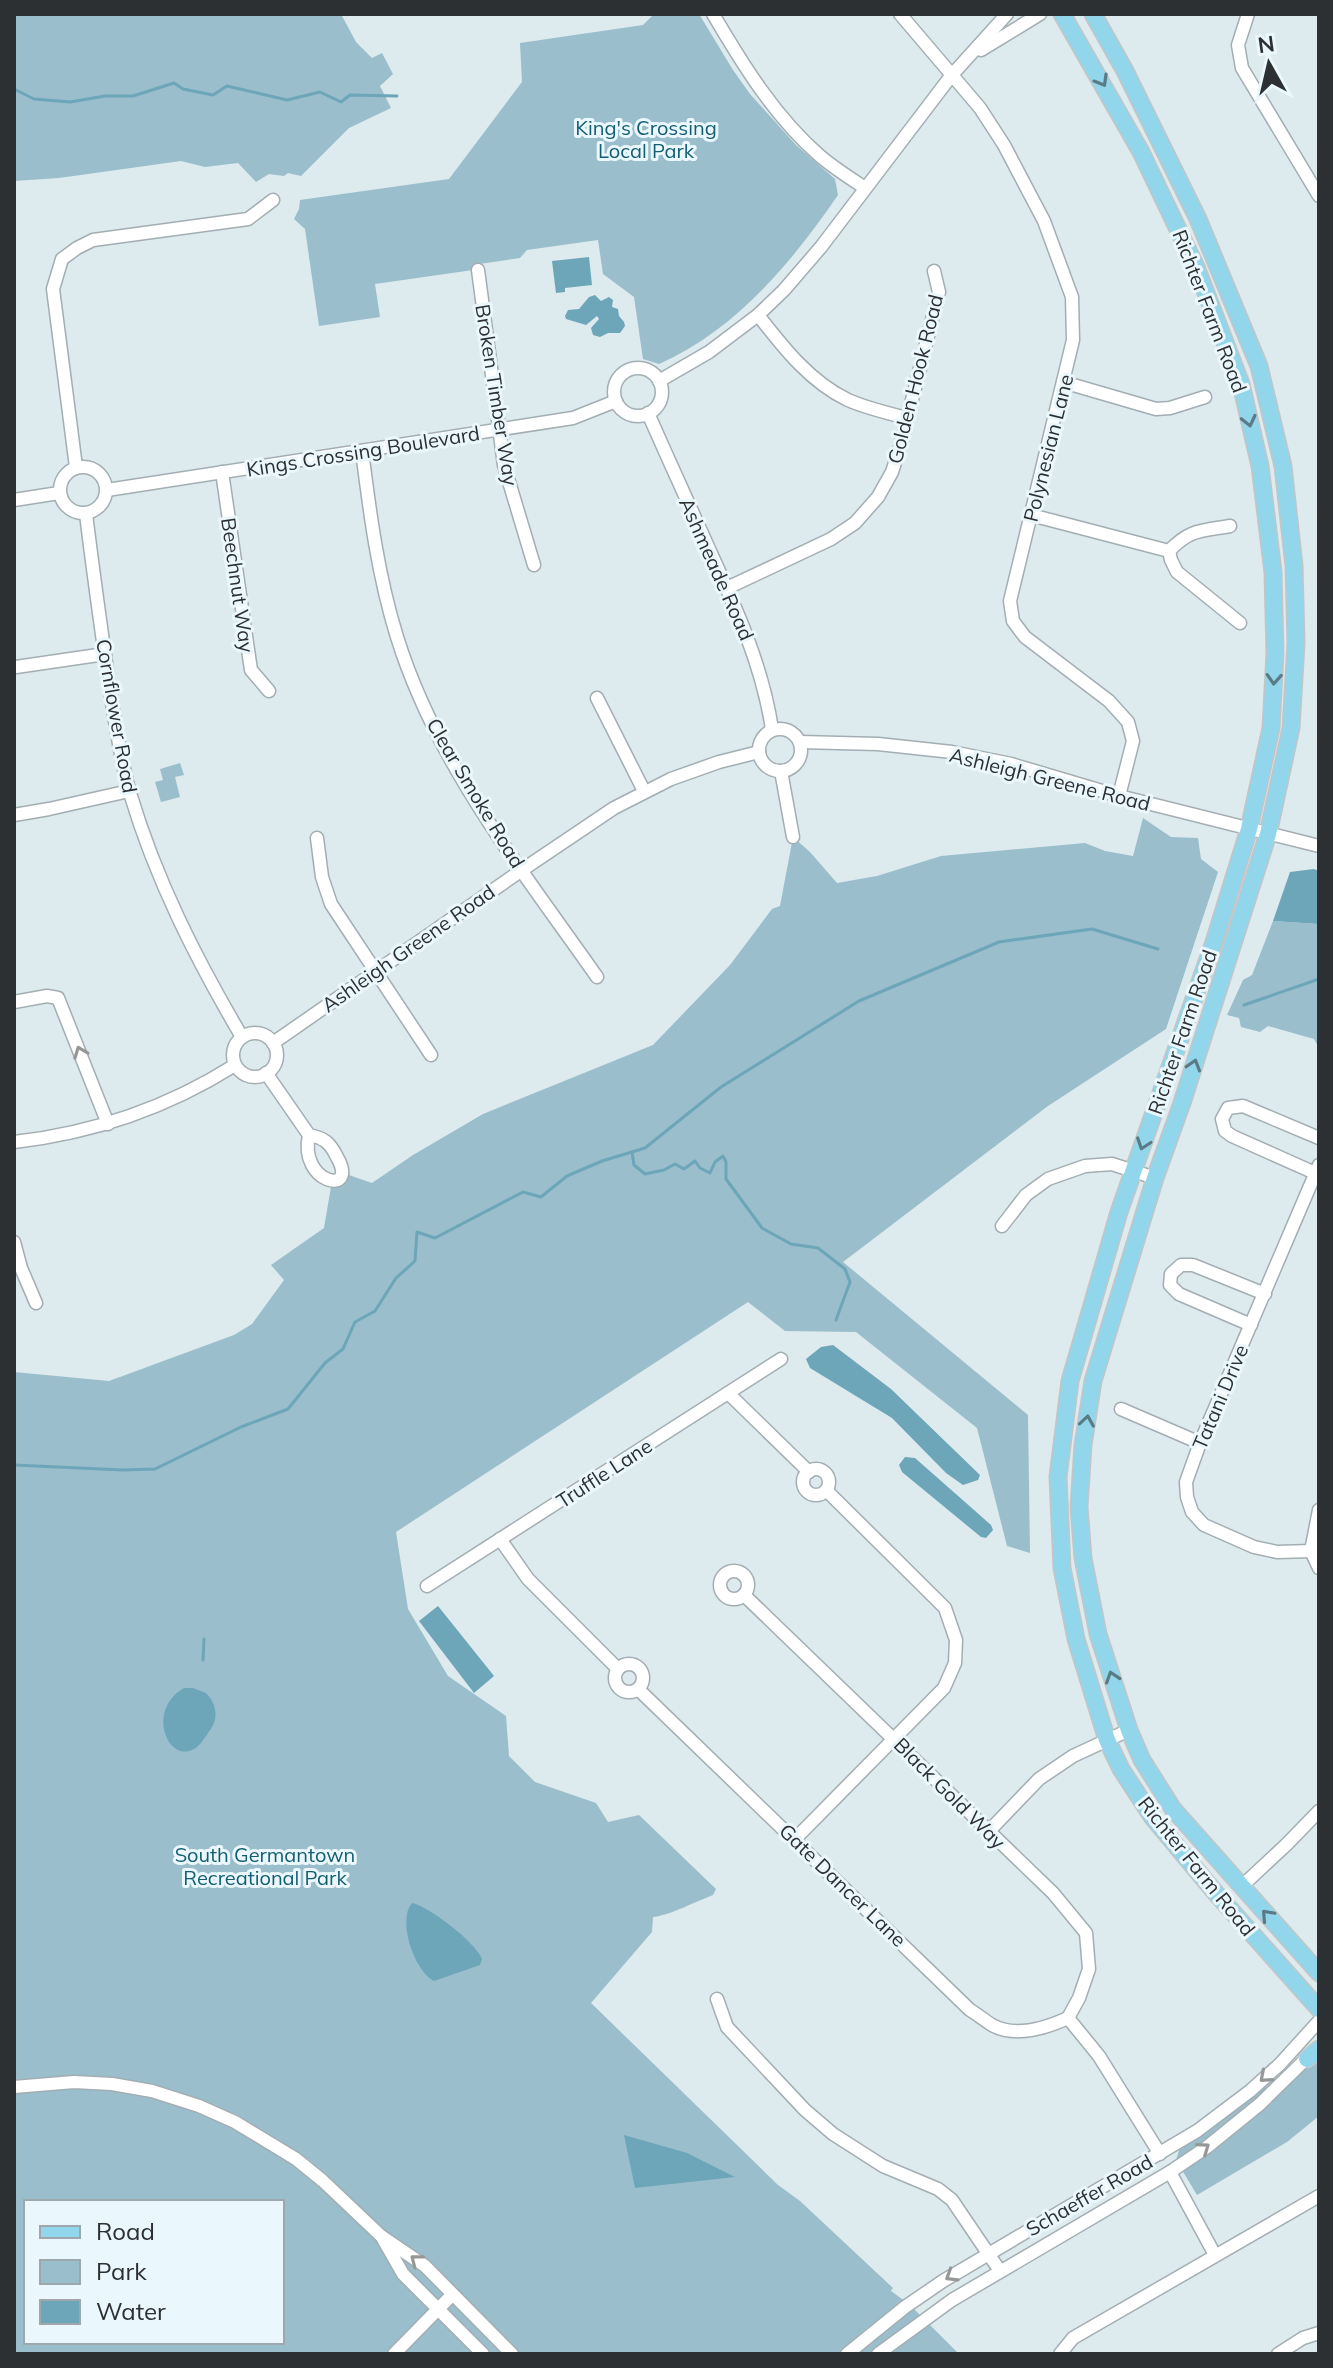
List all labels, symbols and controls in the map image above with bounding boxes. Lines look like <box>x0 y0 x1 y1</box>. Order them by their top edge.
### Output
north arrow <box>1229 24 1309 104</box>
text: N <box>1256 29 1276 59</box>
one-way arrow <box>1092 72 1108 87</box>
park label: King's Crossing Local Park <box>575 115 717 163</box>
street label: Richter Farm Road <box>1167 226 1253 396</box>
street label: Golden Hook Road <box>882 292 948 466</box>
street label: Broken Timber Way <box>470 302 524 488</box>
street label: Polynesian Lane <box>1018 372 1078 524</box>
one-way arrow <box>1240 414 1257 428</box>
street label: Kings Crossing Boulevard <box>245 420 481 482</box>
street label: Ashmeade Road <box>674 494 760 644</box>
street label: Beechnut Way <box>216 516 260 654</box>
street label: Cornflower Road <box>91 637 143 795</box>
one-way arrow <box>1266 673 1283 686</box>
street label: Clear Smoke Road <box>421 714 531 872</box>
street label: Ashleigh Greene Road <box>947 742 1153 816</box>
street label: Ashleigh Greene Road <box>316 879 500 1017</box>
street label: Richter Farm Road <box>1142 946 1222 1118</box>
one-way arrow <box>73 1046 90 1060</box>
one-way arrow <box>1184 1059 1200 1073</box>
one-way arrow <box>1137 1136 1153 1150</box>
street label: Tatani Drive <box>1187 1341 1253 1453</box>
one-way arrow <box>1077 1414 1094 1428</box>
street label: Truffle Lane <box>552 1433 656 1513</box>
one-way arrow <box>1105 1671 1121 1685</box>
street label: Black Gold Way <box>889 1732 1011 1854</box>
street label: Richter Farm Road <box>1133 1791 1261 1941</box>
street label: Gate Dancer Lane <box>774 1818 912 1952</box>
park label: South Germantown Recreational Park <box>175 1842 355 1890</box>
one-way arrow <box>1262 1909 1277 1924</box>
one-way arrow <box>1260 2068 1275 2082</box>
one-way arrow <box>1196 2143 1210 2158</box>
street label: Schaeffer Road <box>1021 2149 1157 2241</box>
legend <box>24 2200 284 2344</box>
text: Road <box>96 2216 155 2246</box>
text: Park <box>96 2256 147 2286</box>
one-way arrow <box>410 2256 425 2270</box>
one-way arrow <box>946 2266 960 2281</box>
text: Water <box>96 2296 166 2326</box>

